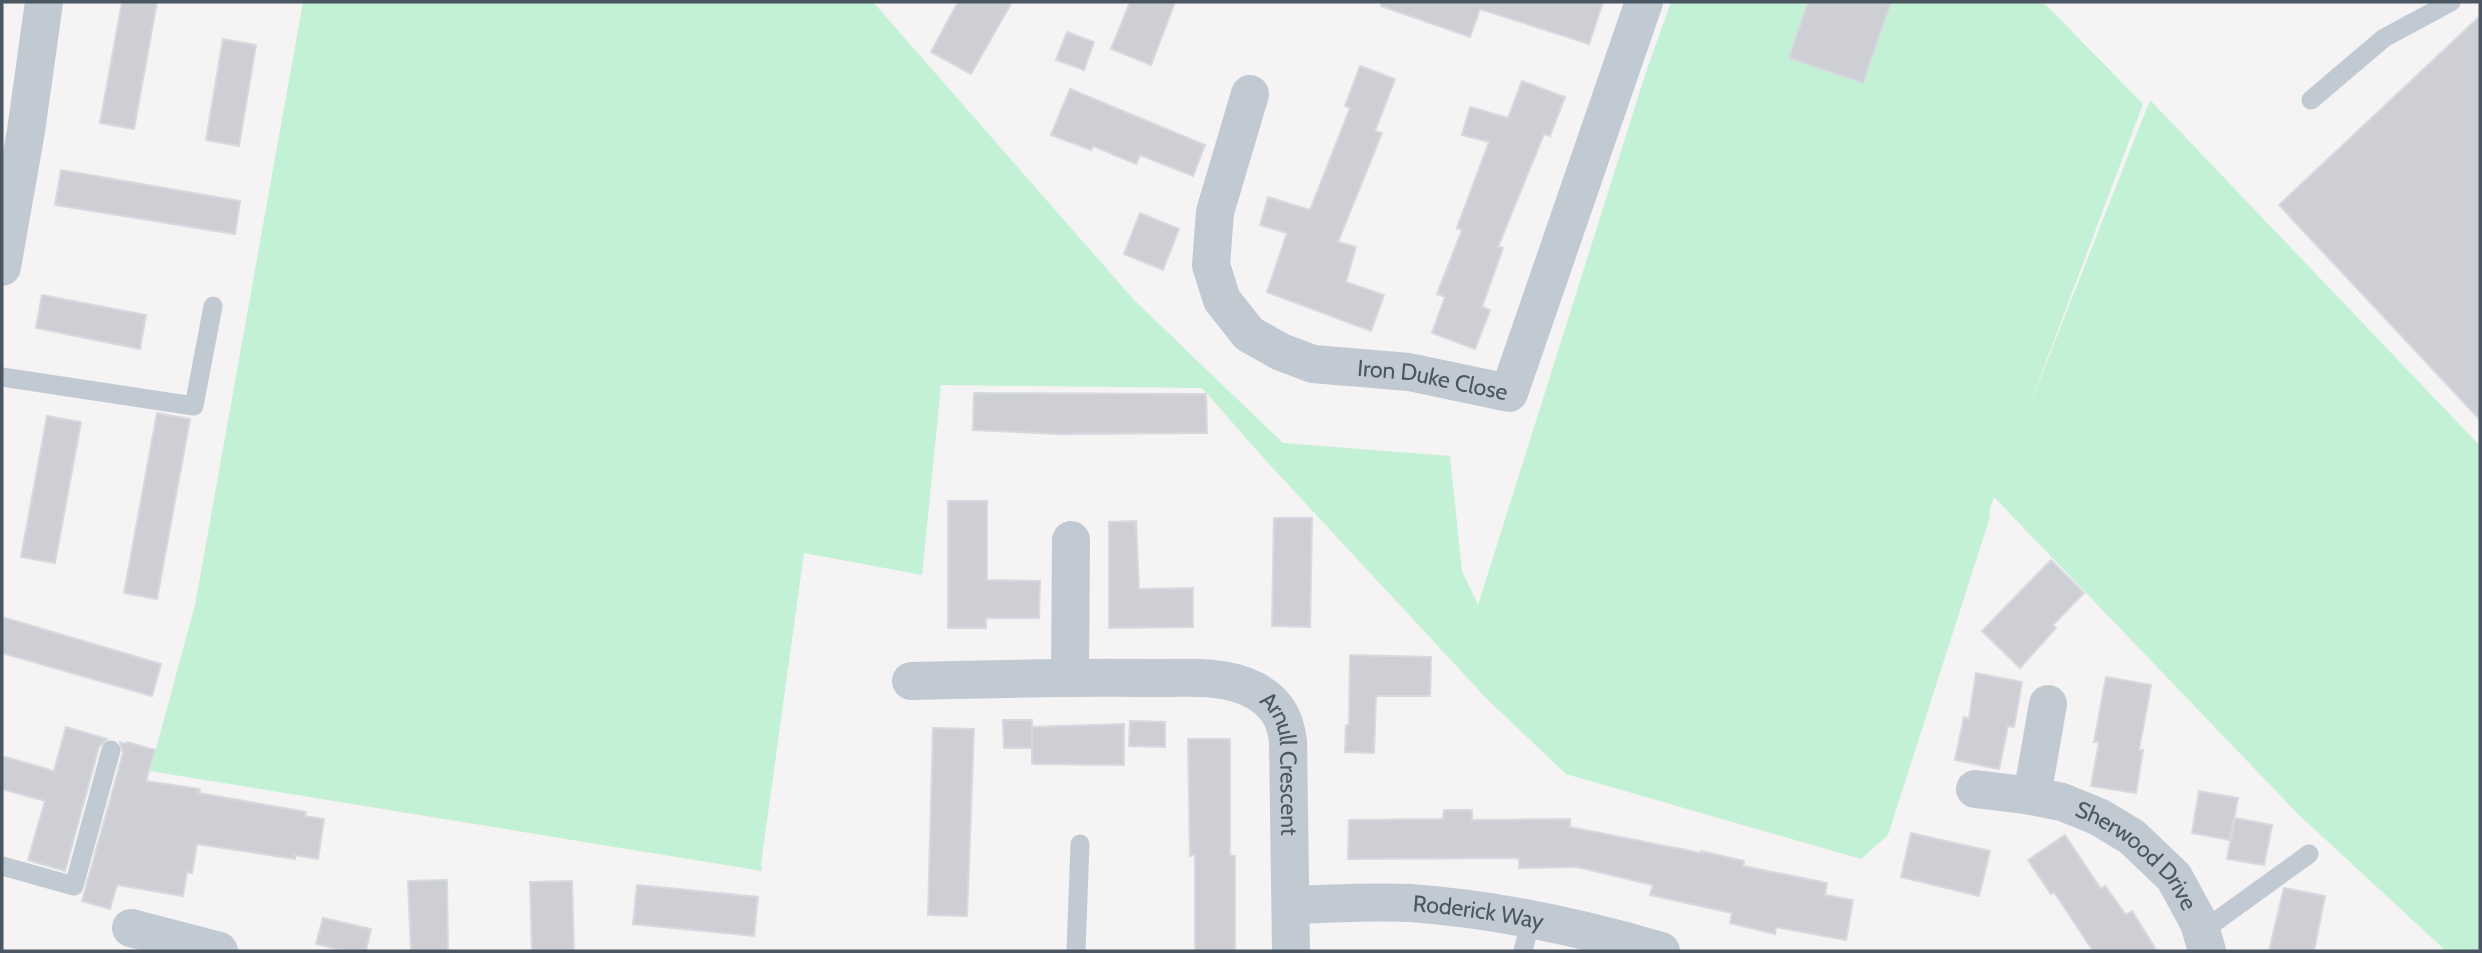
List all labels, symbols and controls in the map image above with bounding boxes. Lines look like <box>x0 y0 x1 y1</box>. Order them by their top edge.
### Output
street label: Iron Duke Close <box>1356 354 1511 406</box>
street label: Arnull Crescent <box>1255 686 1303 836</box>
street label: Sherwood Drive <box>2071 795 2203 915</box>
street label: Roderick Way <box>1412 889 1547 935</box>

